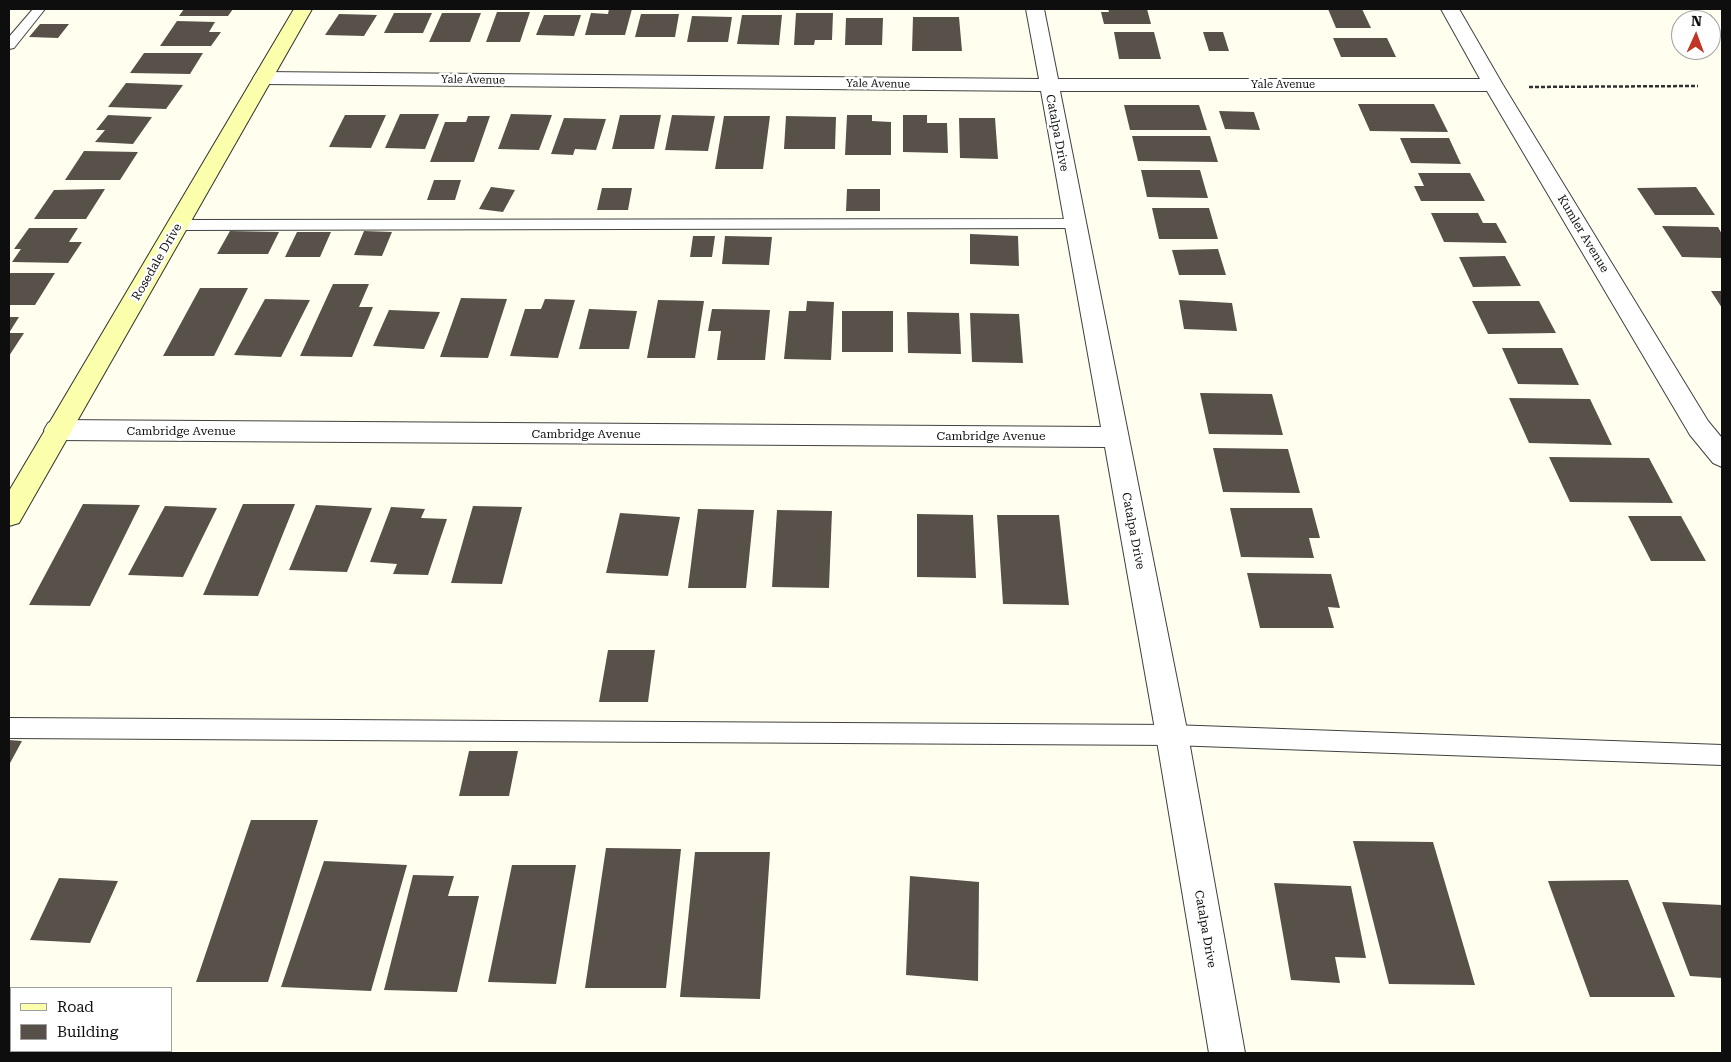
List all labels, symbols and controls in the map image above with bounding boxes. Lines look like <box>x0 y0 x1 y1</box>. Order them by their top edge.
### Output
north arrow <box>1671 10 1721 60</box>
text: N <box>1691 13 1702 29</box>
street label: Yale Avenue <box>441 73 505 87</box>
street label: Yale Avenue <box>846 77 910 91</box>
street label: Yale Avenue <box>1251 78 1315 92</box>
street label: Catalpa Drive <box>1042 93 1072 173</box>
street label: Kumler Avenue <box>1554 193 1612 275</box>
street label: Rosedale Drive <box>129 221 185 303</box>
street label: Cambridge Avenue <box>126 424 236 438</box>
street label: Cambridge Avenue <box>531 427 641 441</box>
street label: Cambridge Avenue <box>936 429 1046 443</box>
street label: Catalpa Drive <box>1118 491 1148 571</box>
street label: Catalpa Drive <box>1191 889 1219 969</box>
legend <box>10 987 172 1052</box>
text: Road <box>57 998 94 1016</box>
text: Building <box>57 1023 118 1041</box>

